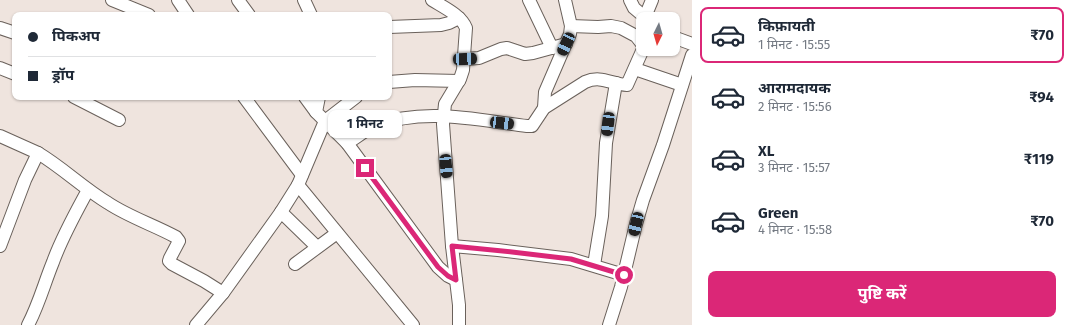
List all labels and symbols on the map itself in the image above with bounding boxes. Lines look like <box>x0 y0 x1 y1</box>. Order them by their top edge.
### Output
north arrow <box>636 12 680 56</box>
car <box>555 31 577 57</box>
car <box>453 53 477 65</box>
callout: 1 मिनट <box>328 110 402 138</box>
car <box>601 111 615 137</box>
car <box>489 116 515 130</box>
car <box>439 154 453 178</box>
route end <box>356 159 374 177</box>
car <box>627 211 645 237</box>
route start <box>615 266 633 284</box>

